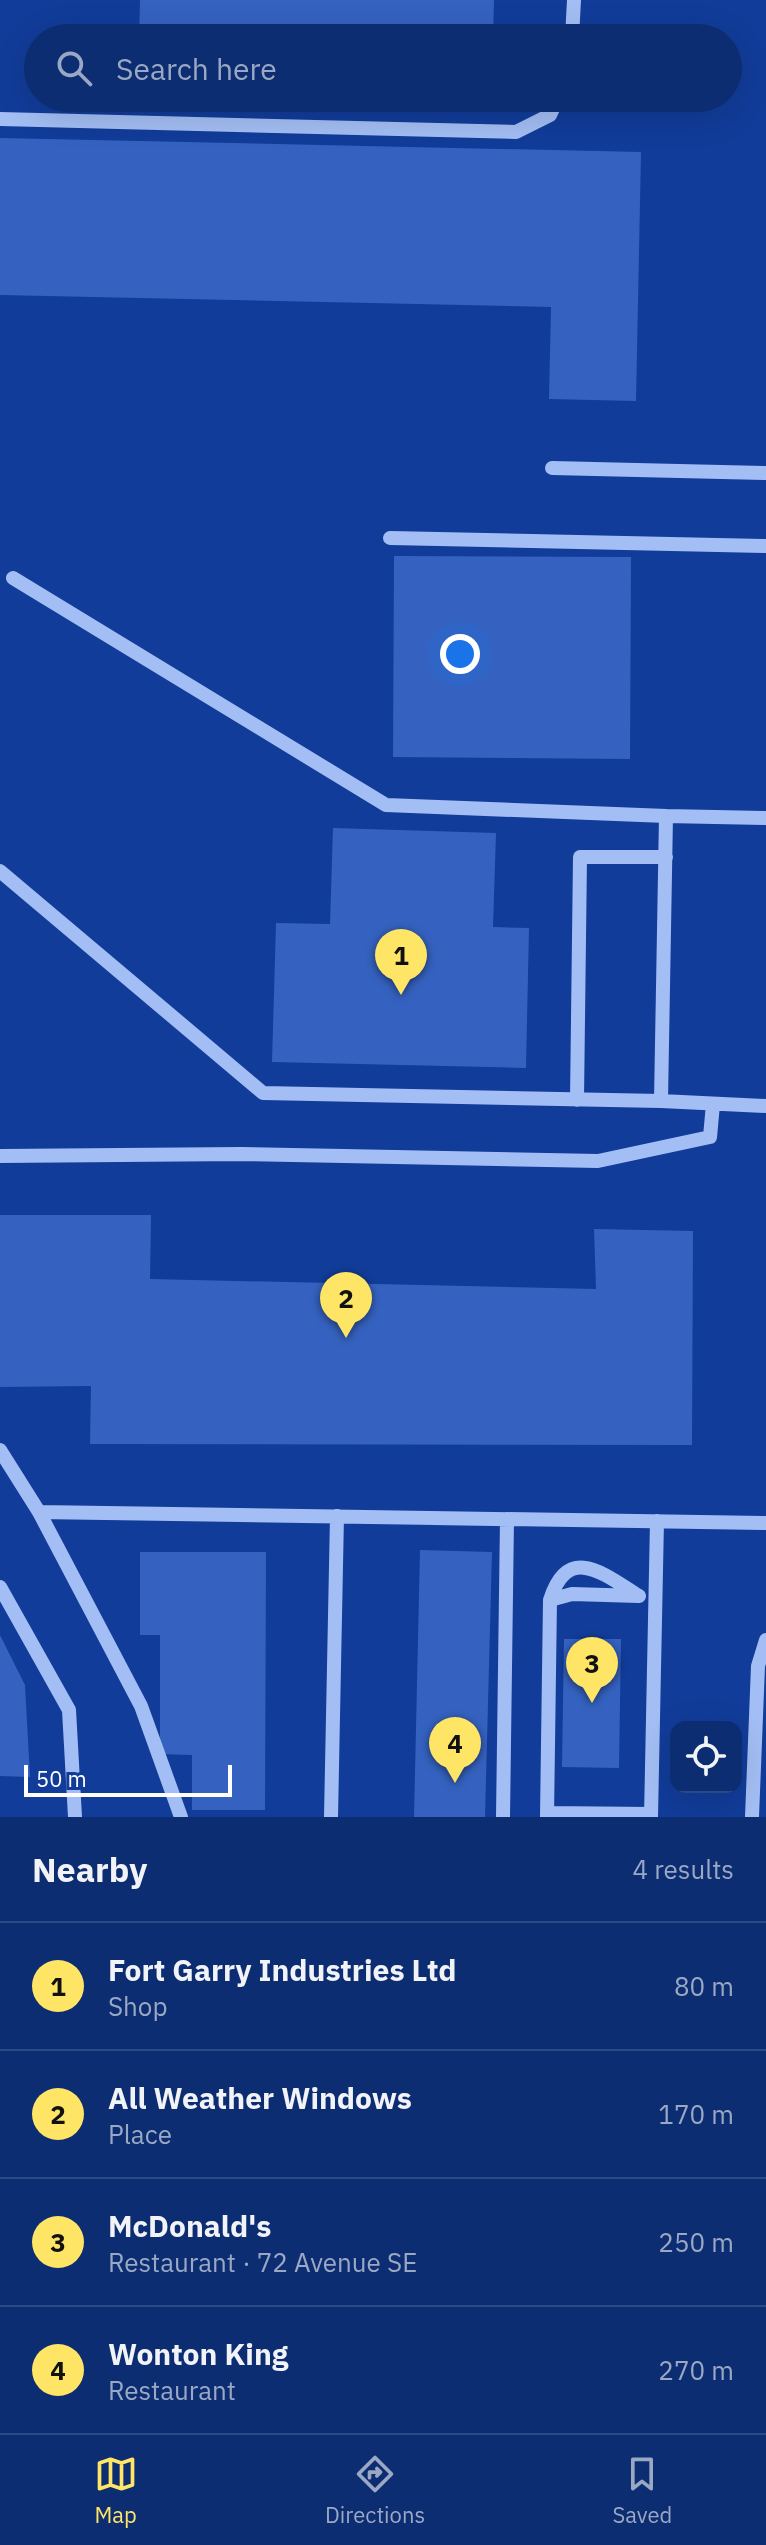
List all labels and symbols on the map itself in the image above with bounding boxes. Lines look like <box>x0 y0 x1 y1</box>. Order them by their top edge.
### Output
your location <box>440 634 480 674</box>
pin: 1 <box>375 929 427 995</box>
pin: 2 <box>320 1272 372 1338</box>
pin: 3 <box>566 1637 618 1703</box>
pin: 4 <box>429 1717 481 1783</box>
scale bar <box>24 1761 232 1797</box>

